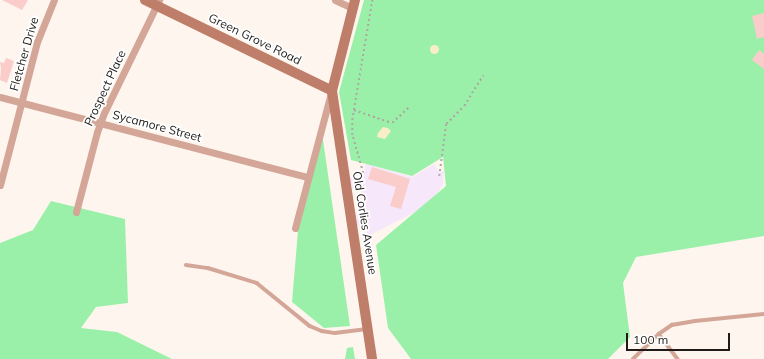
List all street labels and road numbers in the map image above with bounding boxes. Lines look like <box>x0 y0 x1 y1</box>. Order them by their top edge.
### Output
street label: Green Grove Road <box>206 10 304 68</box>
street label: Fletcher Drive <box>7 15 41 93</box>
street label: Prospect Place <box>81 48 129 128</box>
street label: Sycamore Street <box>111 107 203 145</box>
street label: Old Corlies Avenue <box>350 170 380 276</box>

